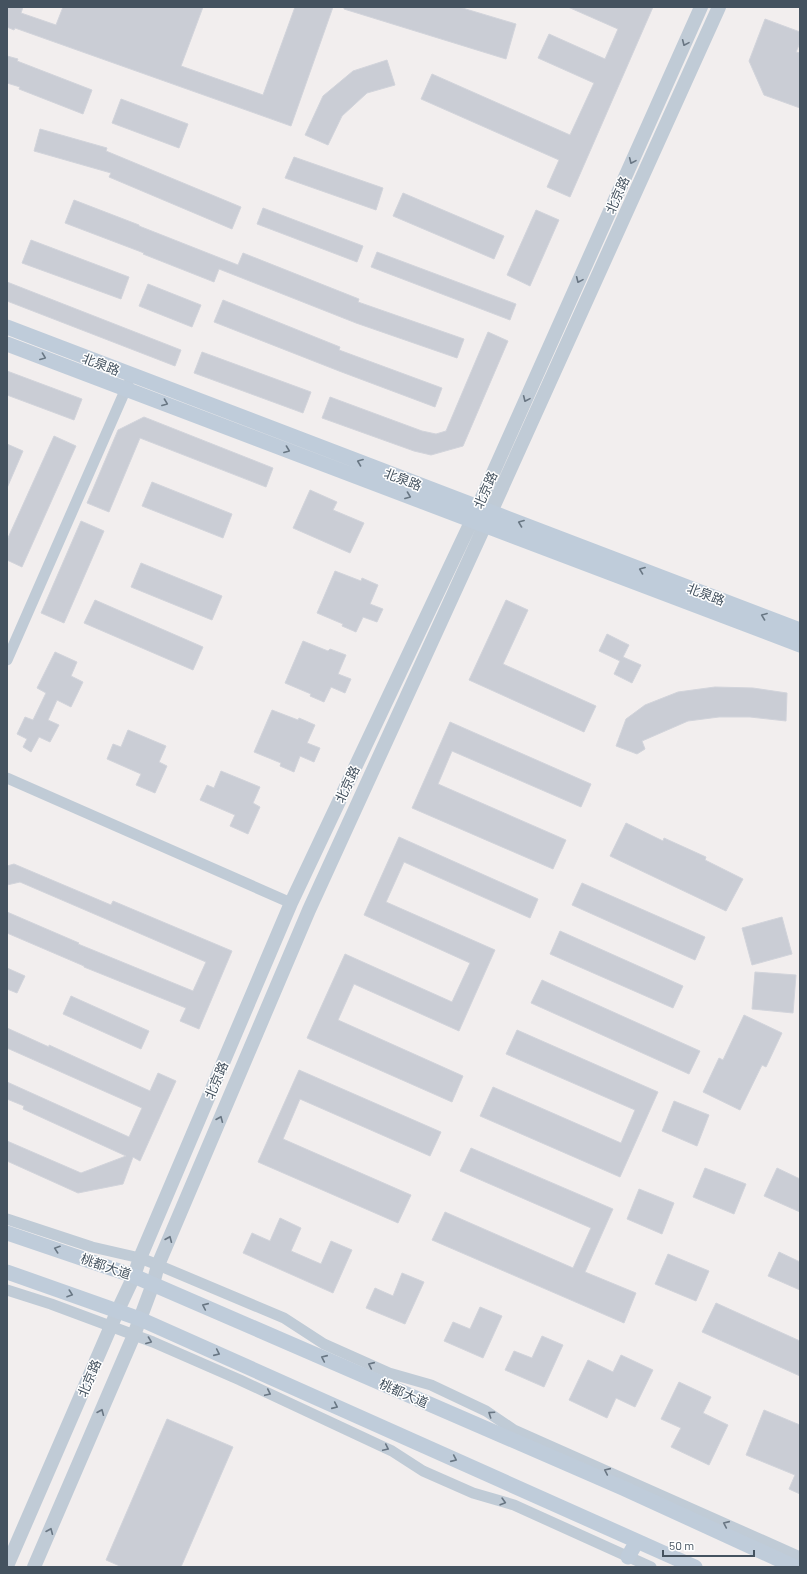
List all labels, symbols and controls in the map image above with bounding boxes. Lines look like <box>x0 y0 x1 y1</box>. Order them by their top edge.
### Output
one-way arrow <box>682 38 690 46</box>
one-way arrow <box>629 157 637 165</box>
street label: 北京路 <box>602 174 632 216</box>
one-way arrow <box>576 276 584 283</box>
street label: 北泉路 <box>80 350 122 378</box>
one-way arrow <box>40 353 47 361</box>
one-way arrow <box>523 394 531 402</box>
one-way arrow <box>162 399 169 407</box>
one-way arrow <box>283 445 290 453</box>
one-way arrow <box>357 459 364 467</box>
street label: 北泉路 <box>382 465 424 493</box>
street label: 北京路 <box>470 469 500 511</box>
one-way arrow <box>405 491 412 499</box>
one-way arrow <box>517 520 524 528</box>
one-way arrow <box>639 566 646 574</box>
street label: 北泉路 <box>685 580 727 608</box>
one-way arrow <box>760 613 767 621</box>
street label: 北京路 <box>332 763 362 805</box>
street label: 北京路 <box>201 1059 231 1101</box>
one-way arrow <box>215 1116 223 1123</box>
one-way arrow <box>164 1235 172 1242</box>
one-way arrow <box>54 1245 61 1254</box>
street label: 桃都大道 <box>79 1250 133 1282</box>
one-way arrow <box>67 1289 74 1298</box>
one-way arrow <box>201 1303 209 1311</box>
one-way arrow <box>146 1337 153 1345</box>
one-way arrow <box>212 1348 220 1356</box>
one-way arrow <box>320 1355 328 1363</box>
street label: 北京路 <box>74 1357 104 1399</box>
one-way arrow <box>368 1362 375 1370</box>
street label: 桃都大道 <box>377 1375 431 1411</box>
one-way arrow <box>264 1388 271 1396</box>
one-way arrow <box>331 1401 339 1409</box>
one-way arrow <box>96 1408 104 1416</box>
one-way arrow <box>488 1411 495 1419</box>
one-way arrow <box>381 1443 389 1451</box>
one-way arrow <box>450 1454 458 1462</box>
one-way arrow <box>604 1468 611 1476</box>
one-way arrow <box>500 1497 507 1506</box>
one-way arrow <box>723 1521 730 1529</box>
one-way arrow <box>45 1528 53 1535</box>
scale bar <box>663 1532 754 1558</box>
text: 50 m <box>669 1538 694 1552</box>

